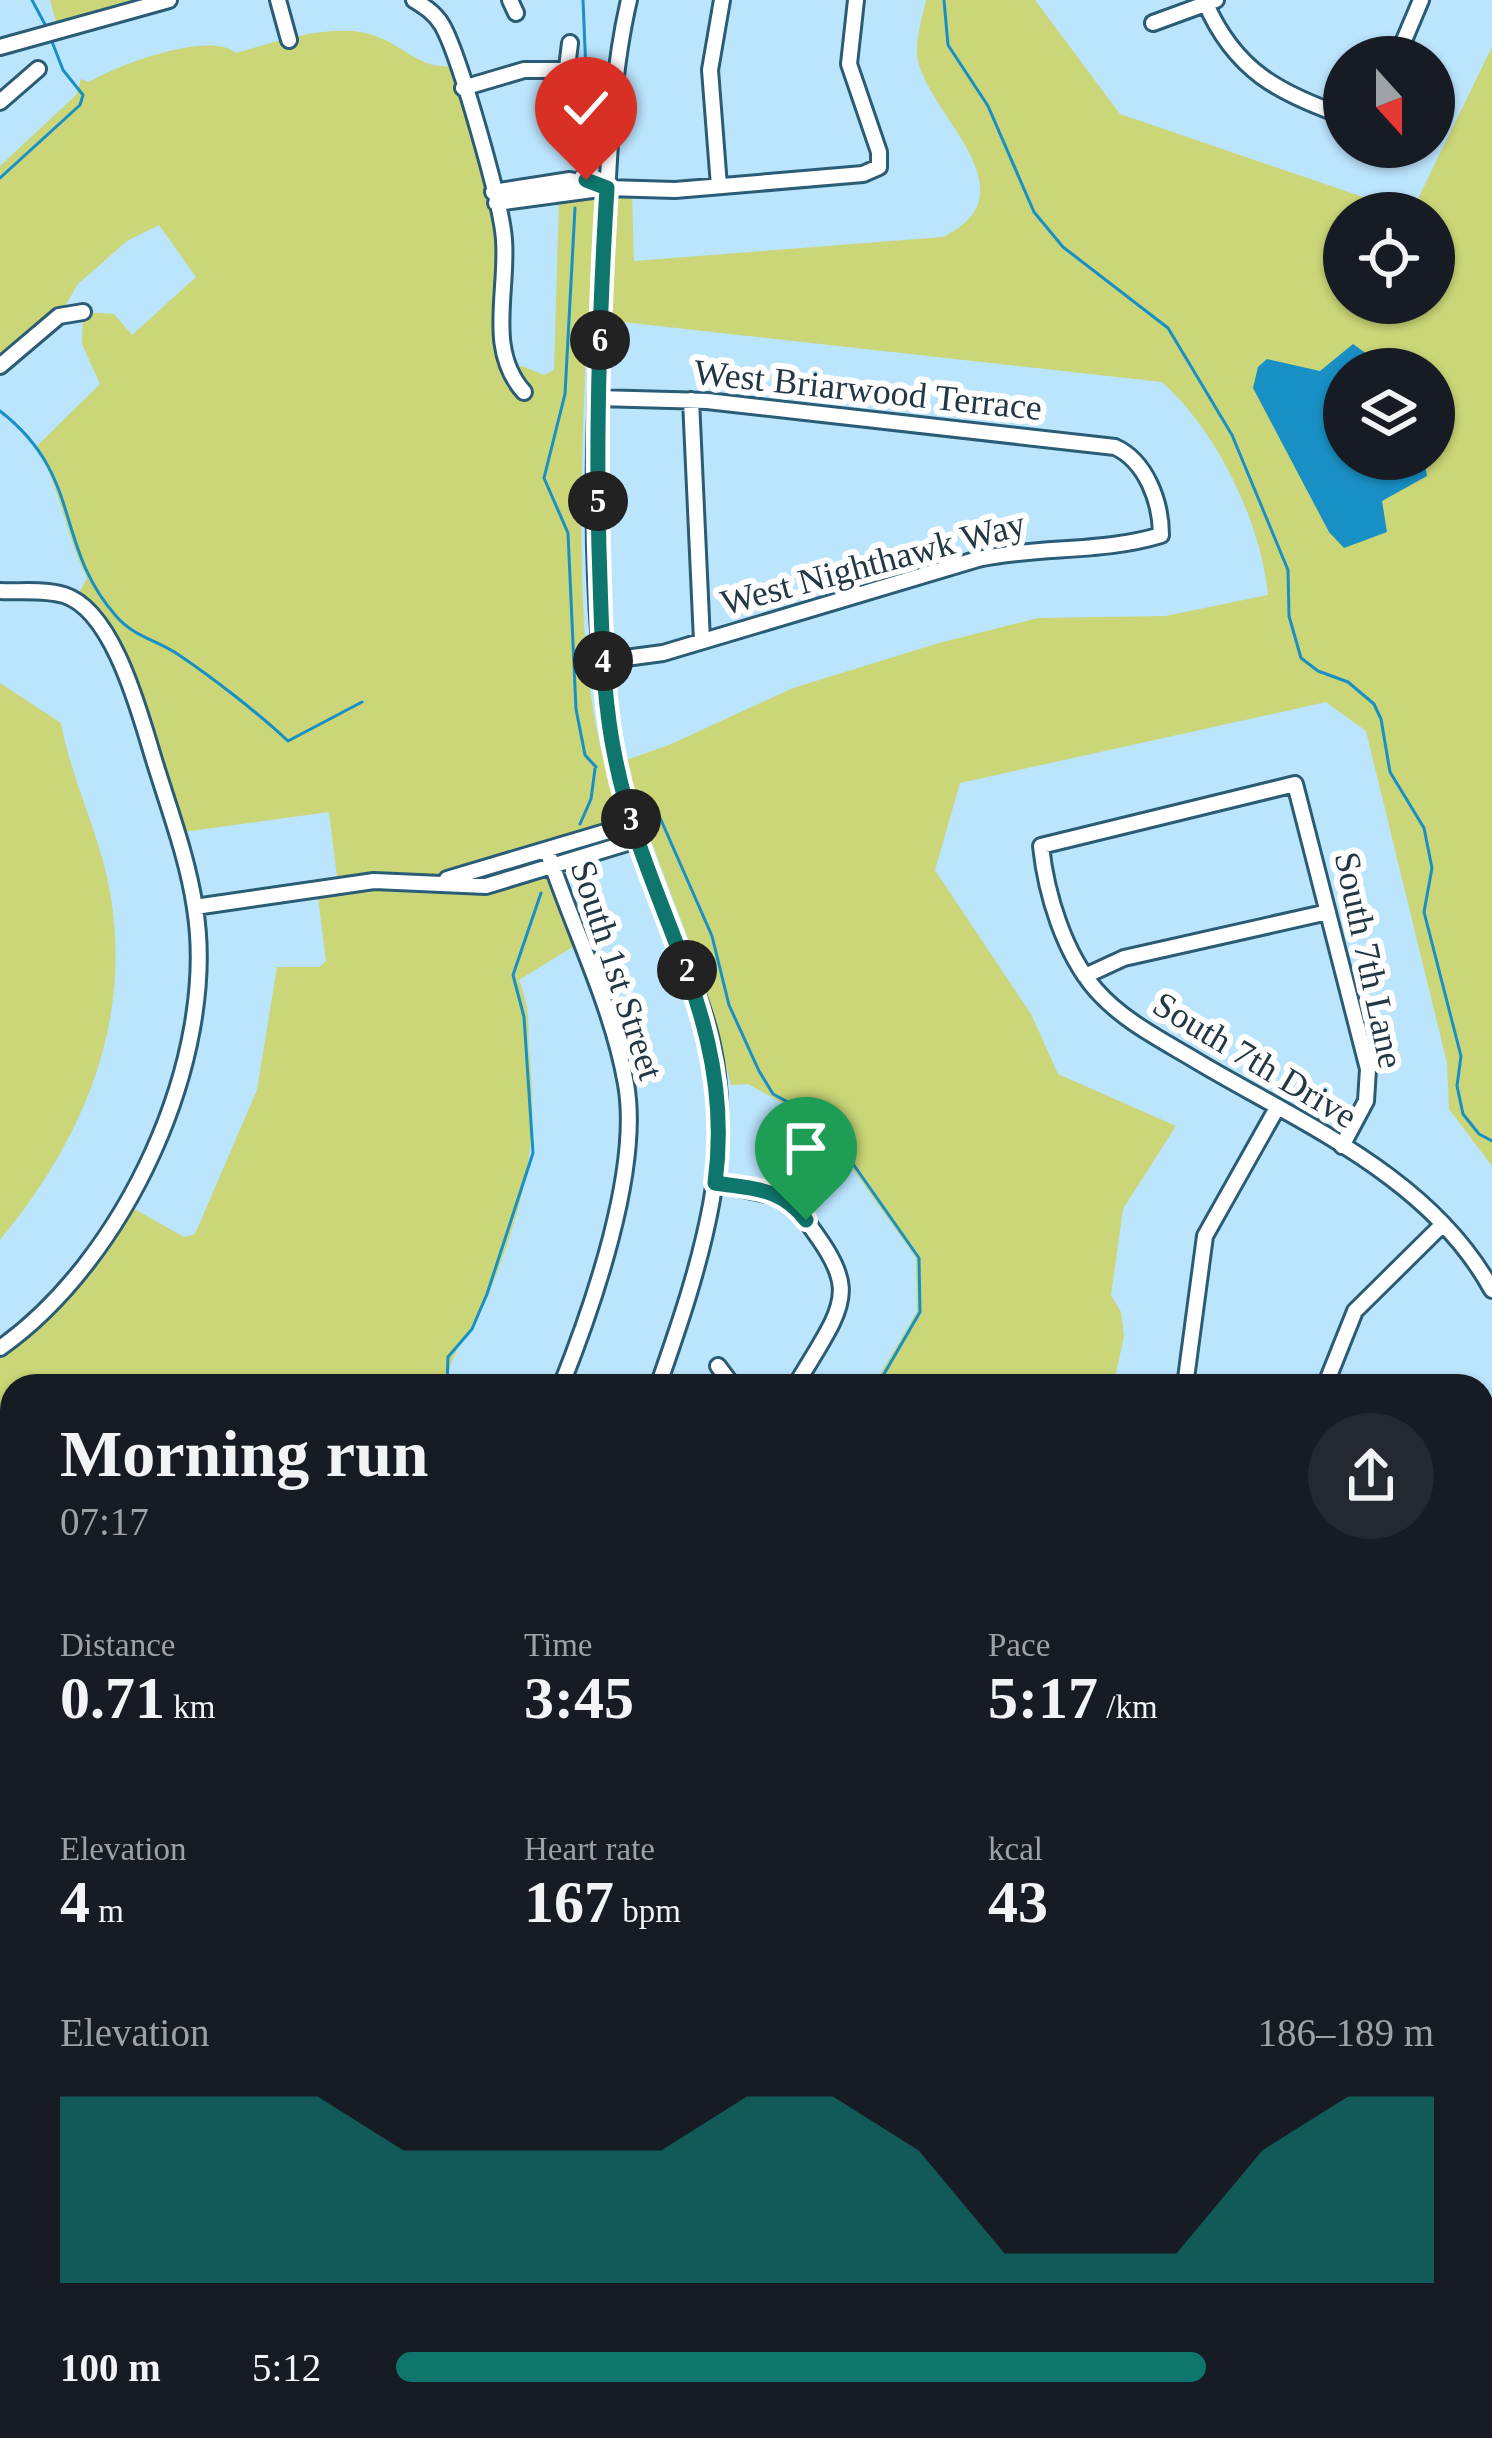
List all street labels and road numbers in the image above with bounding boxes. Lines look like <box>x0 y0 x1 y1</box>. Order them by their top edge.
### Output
street label: West Briarwood Terrace <box>692 352 1044 428</box>
street label: West Nighthawk Way <box>716 503 1030 623</box>
street label: South 7th Lane <box>1327 848 1411 1072</box>
street label: South 1st Street <box>563 855 671 1085</box>
street label: South 7th Drive <box>1146 984 1364 1136</box>

